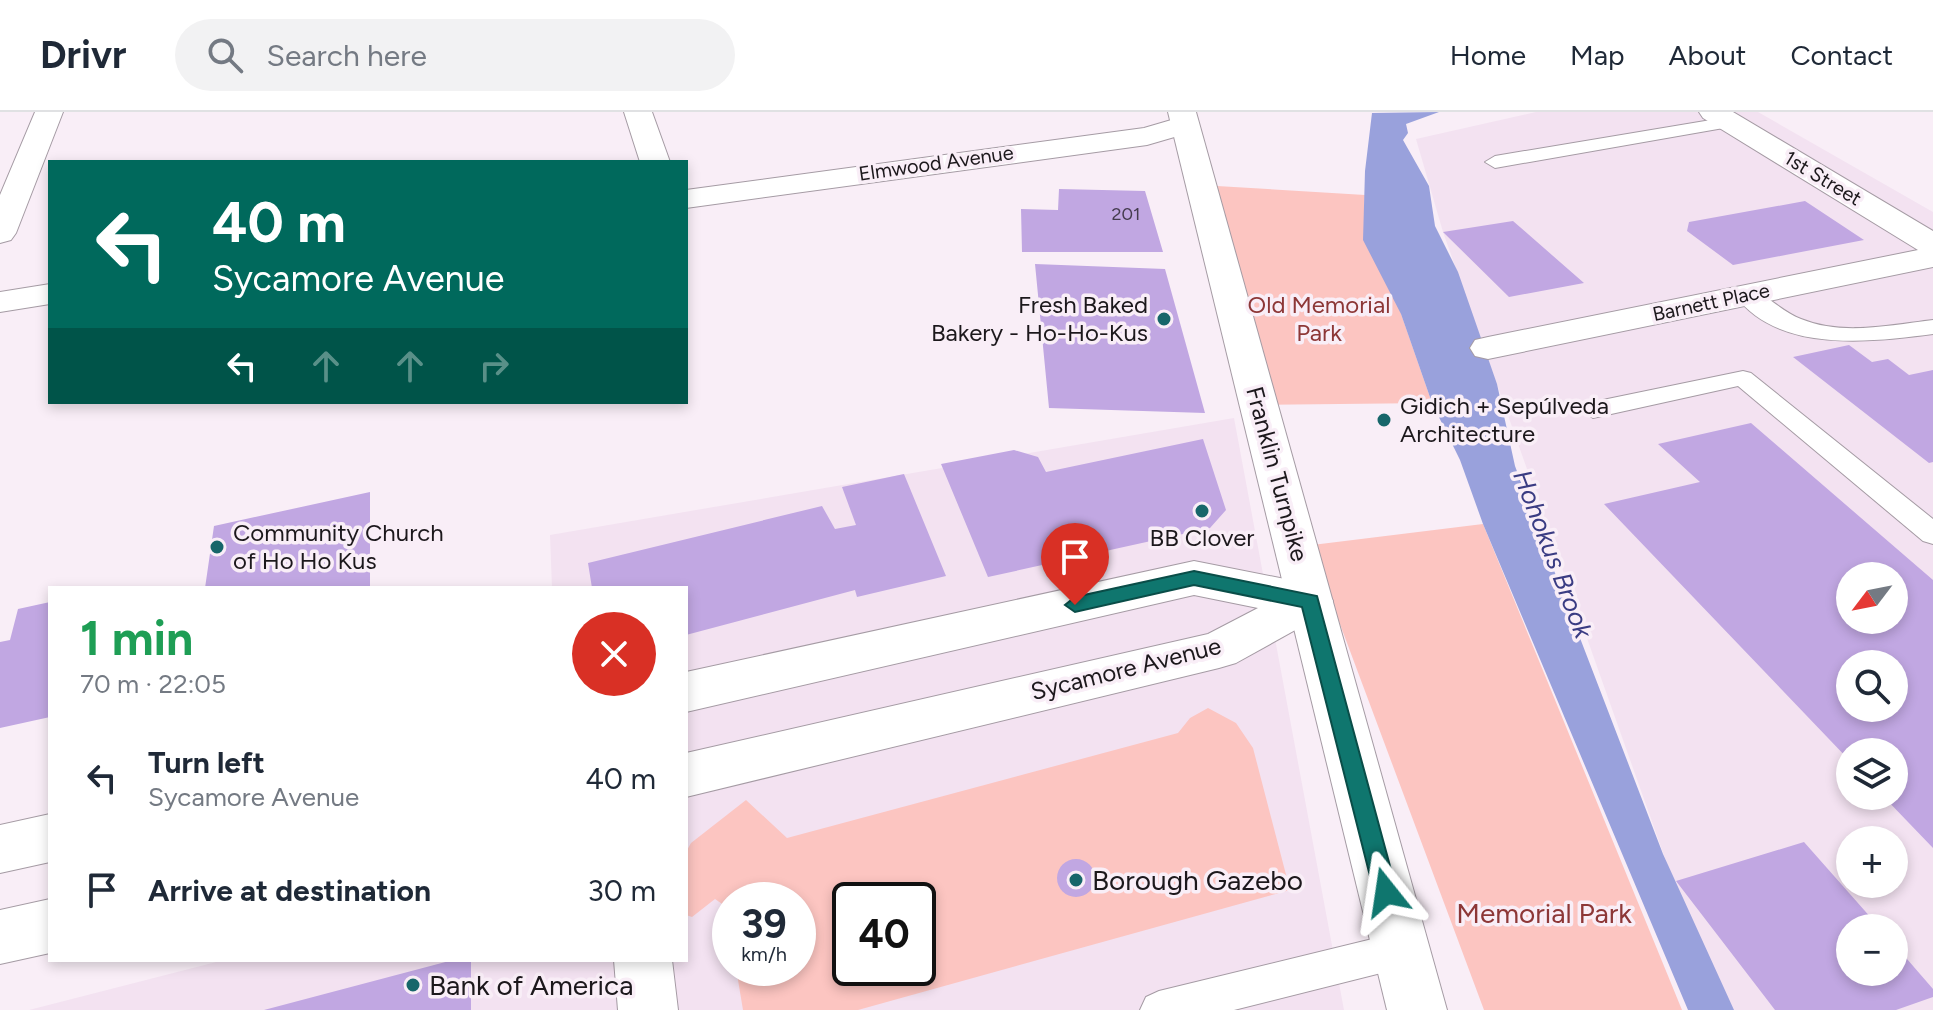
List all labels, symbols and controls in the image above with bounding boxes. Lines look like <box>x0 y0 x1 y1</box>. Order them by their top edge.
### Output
search box <box>175 19 735 91</box>
text: Drivr <box>40 32 127 78</box>
icon: search <box>203 33 247 77</box>
text: Search here <box>267 37 427 74</box>
text: Home <box>1450 38 1526 72</box>
text: Map <box>1570 38 1625 72</box>
text: About <box>1669 38 1746 72</box>
text: Contact <box>1790 38 1893 72</box>
street label: Elmwood Avenue <box>857 140 1015 186</box>
street label: 1st Street <box>1780 146 1866 210</box>
text: 40 m <box>212 189 346 256</box>
icon: left <box>80 192 184 296</box>
house number: 201 <box>1111 203 1141 225</box>
text: Sycamore Avenue <box>212 257 504 300</box>
street label: Barnett Place <box>1650 278 1772 326</box>
place label: Fresh Baked Bakery - Ho-Ho-Kus <box>931 290 1148 347</box>
park label: Old Memorial Park <box>1248 290 1390 347</box>
marker: Fresh Baked Bakery - Ho-Ho-Kus <box>1155 310 1173 328</box>
icon: left <box>220 344 264 388</box>
icon: ahead <box>304 344 348 388</box>
icon: ahead <box>388 344 432 388</box>
icon: right <box>472 344 516 388</box>
street label: Franklin Turnpike <box>1240 383 1315 564</box>
place label: Gidich + Sepúlveda Architecture <box>1400 391 1609 448</box>
marker: Gidich + Sepúlveda Architecture <box>1375 411 1393 429</box>
water label: Hohokus Brook <box>1506 465 1600 644</box>
marker: BB Clover <box>1193 502 1211 520</box>
place label: Community Church of Ho Ho Kus <box>233 518 444 575</box>
pin <box>1041 523 1109 605</box>
place label: BB Clover <box>1150 523 1254 552</box>
icon: arrive <box>1053 535 1097 579</box>
marker: Community Church of Ho Ho Kus <box>208 538 226 556</box>
north arrow <box>1836 562 1908 634</box>
map controls <box>1836 562 1908 986</box>
text: 1 min <box>80 609 193 667</box>
button: close <box>572 612 656 696</box>
street label: Sycamore Avenue <box>1028 631 1224 706</box>
button: search <box>1836 650 1908 722</box>
text: 70 m · 22:05 <box>80 668 226 700</box>
button: layers <box>1836 738 1908 810</box>
text: Turn left <box>148 744 265 781</box>
icon: left <box>80 756 124 800</box>
text: 40 m <box>585 760 656 797</box>
text: Sycamore Avenue <box>148 781 359 813</box>
button: + <box>1836 826 1908 898</box>
position arrow <box>1344 850 1428 934</box>
place label: Borough Gazebo <box>1092 863 1303 897</box>
icon: arrive <box>80 868 124 912</box>
marker: Borough Gazebo <box>1067 871 1085 889</box>
text: Arrive at destination <box>148 872 431 909</box>
text: 30 m <box>588 872 656 909</box>
speed limit sign: 40 <box>832 882 936 986</box>
park label: Memorial Park <box>1456 896 1632 930</box>
text: 39 <box>741 900 787 948</box>
button: − <box>1836 914 1908 986</box>
text: km/h <box>741 942 787 966</box>
place label: Bank of America <box>429 968 633 1002</box>
marker: Bank of America <box>404 976 422 994</box>

